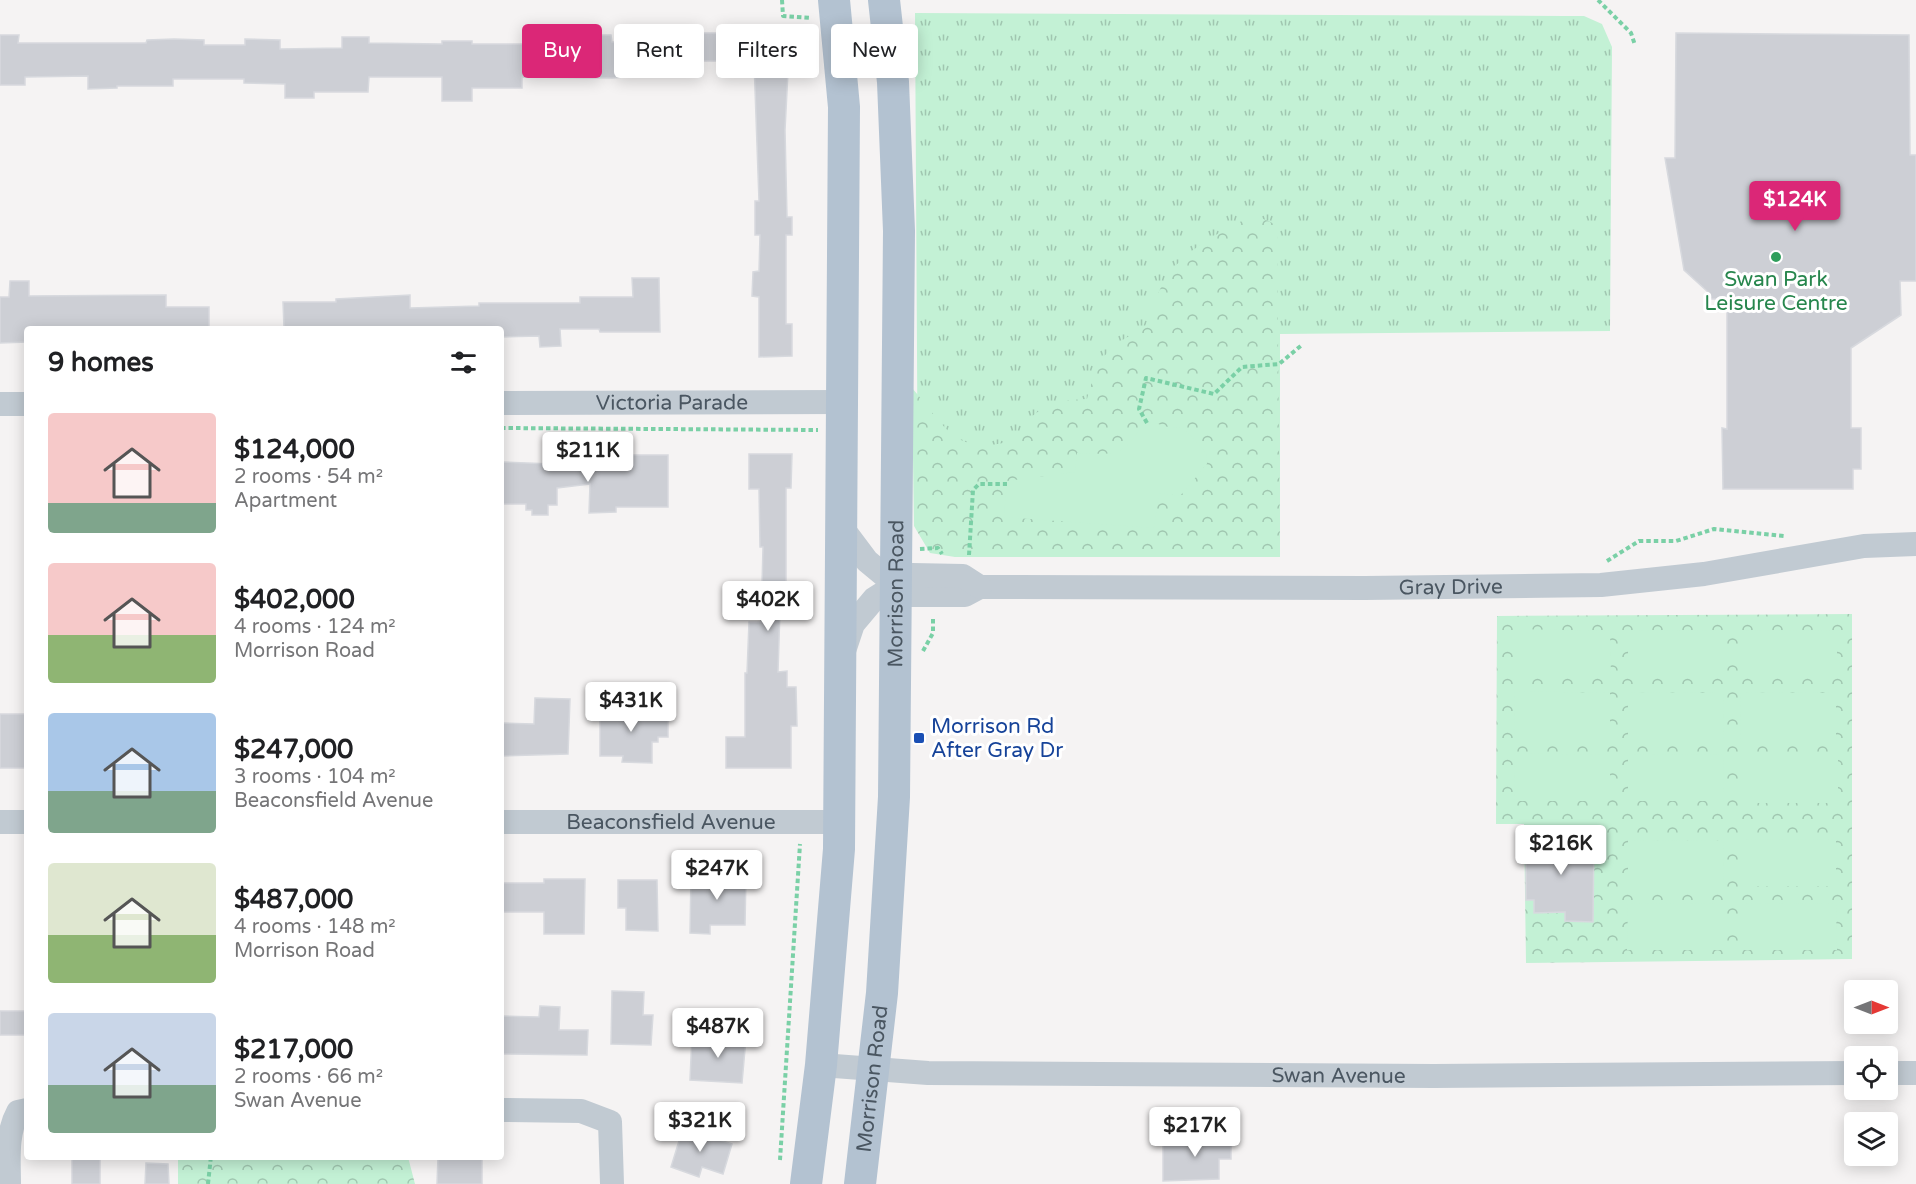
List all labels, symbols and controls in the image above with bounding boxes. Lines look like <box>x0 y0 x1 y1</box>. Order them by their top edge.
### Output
chip: Buy <box>522 24 602 78</box>
chip: Rent <box>614 24 704 78</box>
chip: Filters <box>716 24 819 78</box>
chip: New <box>831 24 918 78</box>
pin: $124K <box>1753 181 1837 232</box>
text: $124K <box>1763 188 1827 212</box>
marker: Swan Park Leisure Centre <box>1769 250 1783 264</box>
place label: Swan Park Leisure Centre <box>1704 267 1848 316</box>
icon: filters <box>447 346 480 379</box>
text: 9 homes <box>48 347 154 378</box>
street label: Victoria Parade <box>596 390 748 415</box>
pin: $211K <box>546 432 630 483</box>
text: $124,000 <box>234 434 355 465</box>
icon: home <box>96 437 168 509</box>
text: $211K <box>556 439 620 463</box>
text: 2 rooms · 54 m² <box>234 465 383 489</box>
text: Apartment <box>234 489 337 513</box>
street label: Morrison Road <box>883 519 909 668</box>
street label: Gray Drive <box>1399 574 1503 600</box>
pin: $402K <box>726 581 810 632</box>
text: $402,000 <box>234 584 355 615</box>
icon: home <box>96 587 168 659</box>
text: $402K <box>736 588 800 612</box>
text: 4 rooms · 124 m² <box>234 615 396 639</box>
text: Morrison Road <box>234 639 375 663</box>
pin: $431K <box>589 682 673 733</box>
text: $431K <box>599 689 663 713</box>
place label: Morrison Rd After Gray Dr <box>931 714 1063 763</box>
marker: Morrison Rd After Gray Dr <box>912 731 926 745</box>
text: $247,000 <box>234 734 353 765</box>
icon: home <box>96 737 168 809</box>
text: 3 rooms · 104 m² <box>234 765 396 789</box>
text: Beaconsfield Avenue <box>234 789 433 813</box>
street label: Beaconsfield Avenue <box>566 810 776 835</box>
pin: $216K <box>1519 825 1603 876</box>
text: $216K <box>1529 832 1593 856</box>
pin: $247K <box>675 850 759 901</box>
text: $247K <box>685 857 749 881</box>
text: $487,000 <box>234 884 353 915</box>
icon: home <box>96 887 168 959</box>
text: 4 rooms · 148 m² <box>234 915 396 939</box>
text: Morrison Road <box>234 939 375 963</box>
north arrow <box>1844 980 1898 1034</box>
map controls <box>1844 980 1898 1166</box>
street label: Morrison Road <box>851 1004 893 1154</box>
pin: $487K <box>676 1008 760 1059</box>
text: $487K <box>686 1015 750 1039</box>
text: $217,000 <box>234 1034 353 1065</box>
icon: home <box>96 1037 168 1109</box>
button: locate <box>1844 1046 1898 1100</box>
street label: Swan Avenue <box>1272 1063 1406 1088</box>
text: 2 rooms · 66 m² <box>234 1065 383 1089</box>
text: Swan Avenue <box>234 1089 362 1113</box>
pin: $321K <box>658 1102 742 1153</box>
pin: $217K <box>1153 1107 1237 1158</box>
text: $321K <box>668 1109 732 1133</box>
button: layers <box>1844 1112 1898 1166</box>
text: $217K <box>1163 1114 1227 1138</box>

